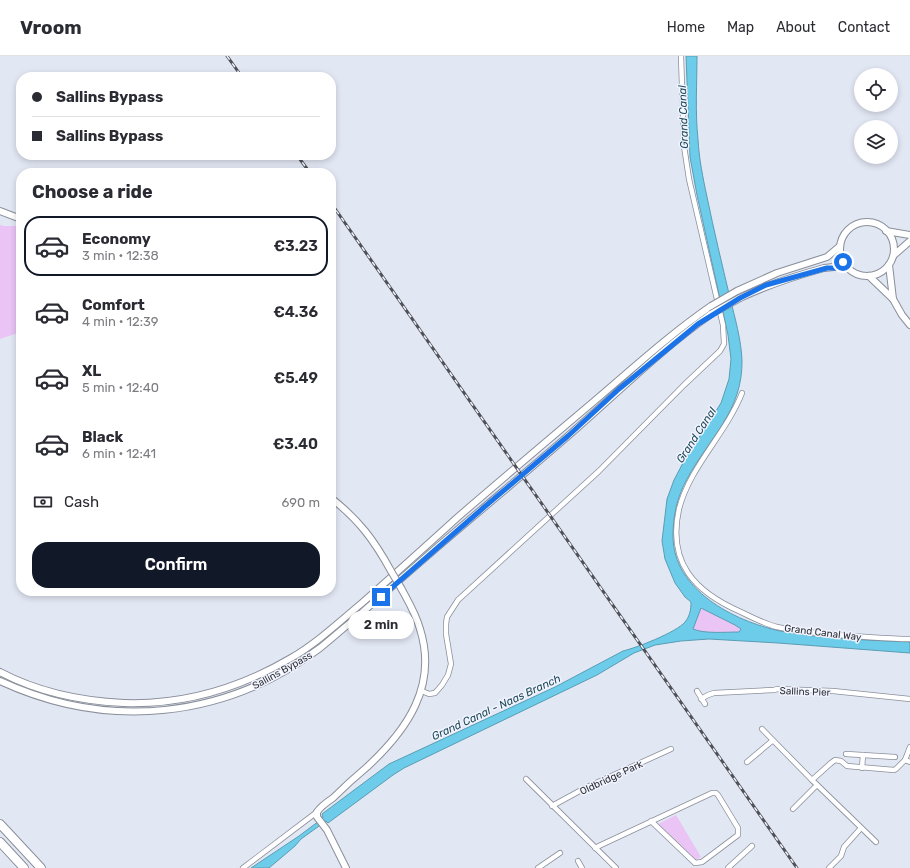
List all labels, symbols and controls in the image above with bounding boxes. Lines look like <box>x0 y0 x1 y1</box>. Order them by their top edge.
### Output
text: Vroom <box>20 16 82 39</box>
text: Home <box>667 19 705 36</box>
text: Map <box>727 19 754 36</box>
text: About <box>776 19 816 36</box>
text: Contact <box>838 19 890 36</box>
map controls <box>854 68 898 164</box>
button: locate <box>854 68 898 112</box>
water label: Grand Canal <box>676 85 691 149</box>
text: Sallins Bypass <box>56 88 163 106</box>
button: layers <box>854 120 898 164</box>
text: Sallins Bypass <box>56 127 163 145</box>
text: Choose a ride <box>32 181 153 203</box>
icon: car <box>34 228 70 264</box>
text: Economy <box>82 230 151 248</box>
text: €3.23 <box>273 237 318 255</box>
text: 3 min · 12:38 <box>82 248 159 263</box>
route start <box>834 253 852 271</box>
icon: car <box>34 294 70 330</box>
text: Comfort <box>82 296 145 314</box>
text: €4.36 <box>273 303 318 321</box>
text: 4 min · 12:39 <box>82 314 159 329</box>
icon: car <box>34 360 70 396</box>
text: XL <box>82 362 101 380</box>
text: €5.49 <box>274 369 318 387</box>
text: 5 min · 12:40 <box>82 380 159 395</box>
water label: Grand Canal <box>674 405 719 466</box>
icon: car <box>34 426 70 462</box>
text: Black <box>82 428 123 446</box>
text: €3.40 <box>273 435 318 453</box>
text: 6 min · 12:41 <box>82 446 156 461</box>
icon: cash <box>32 491 54 513</box>
text: Cash <box>64 493 99 511</box>
text: 690 m <box>281 495 320 510</box>
button: Confirm <box>32 542 320 588</box>
route end <box>372 588 390 606</box>
callout: 2 min <box>348 611 414 639</box>
text: 2 min <box>364 617 398 632</box>
street label: Grand Canal Way <box>784 622 863 644</box>
street label: Sallins Bypass <box>250 650 314 692</box>
water label: Grand Canal - Naas Branch <box>430 672 563 743</box>
street label: Sallins Pier <box>779 685 831 699</box>
street label: Oldbridge Park <box>578 758 646 798</box>

